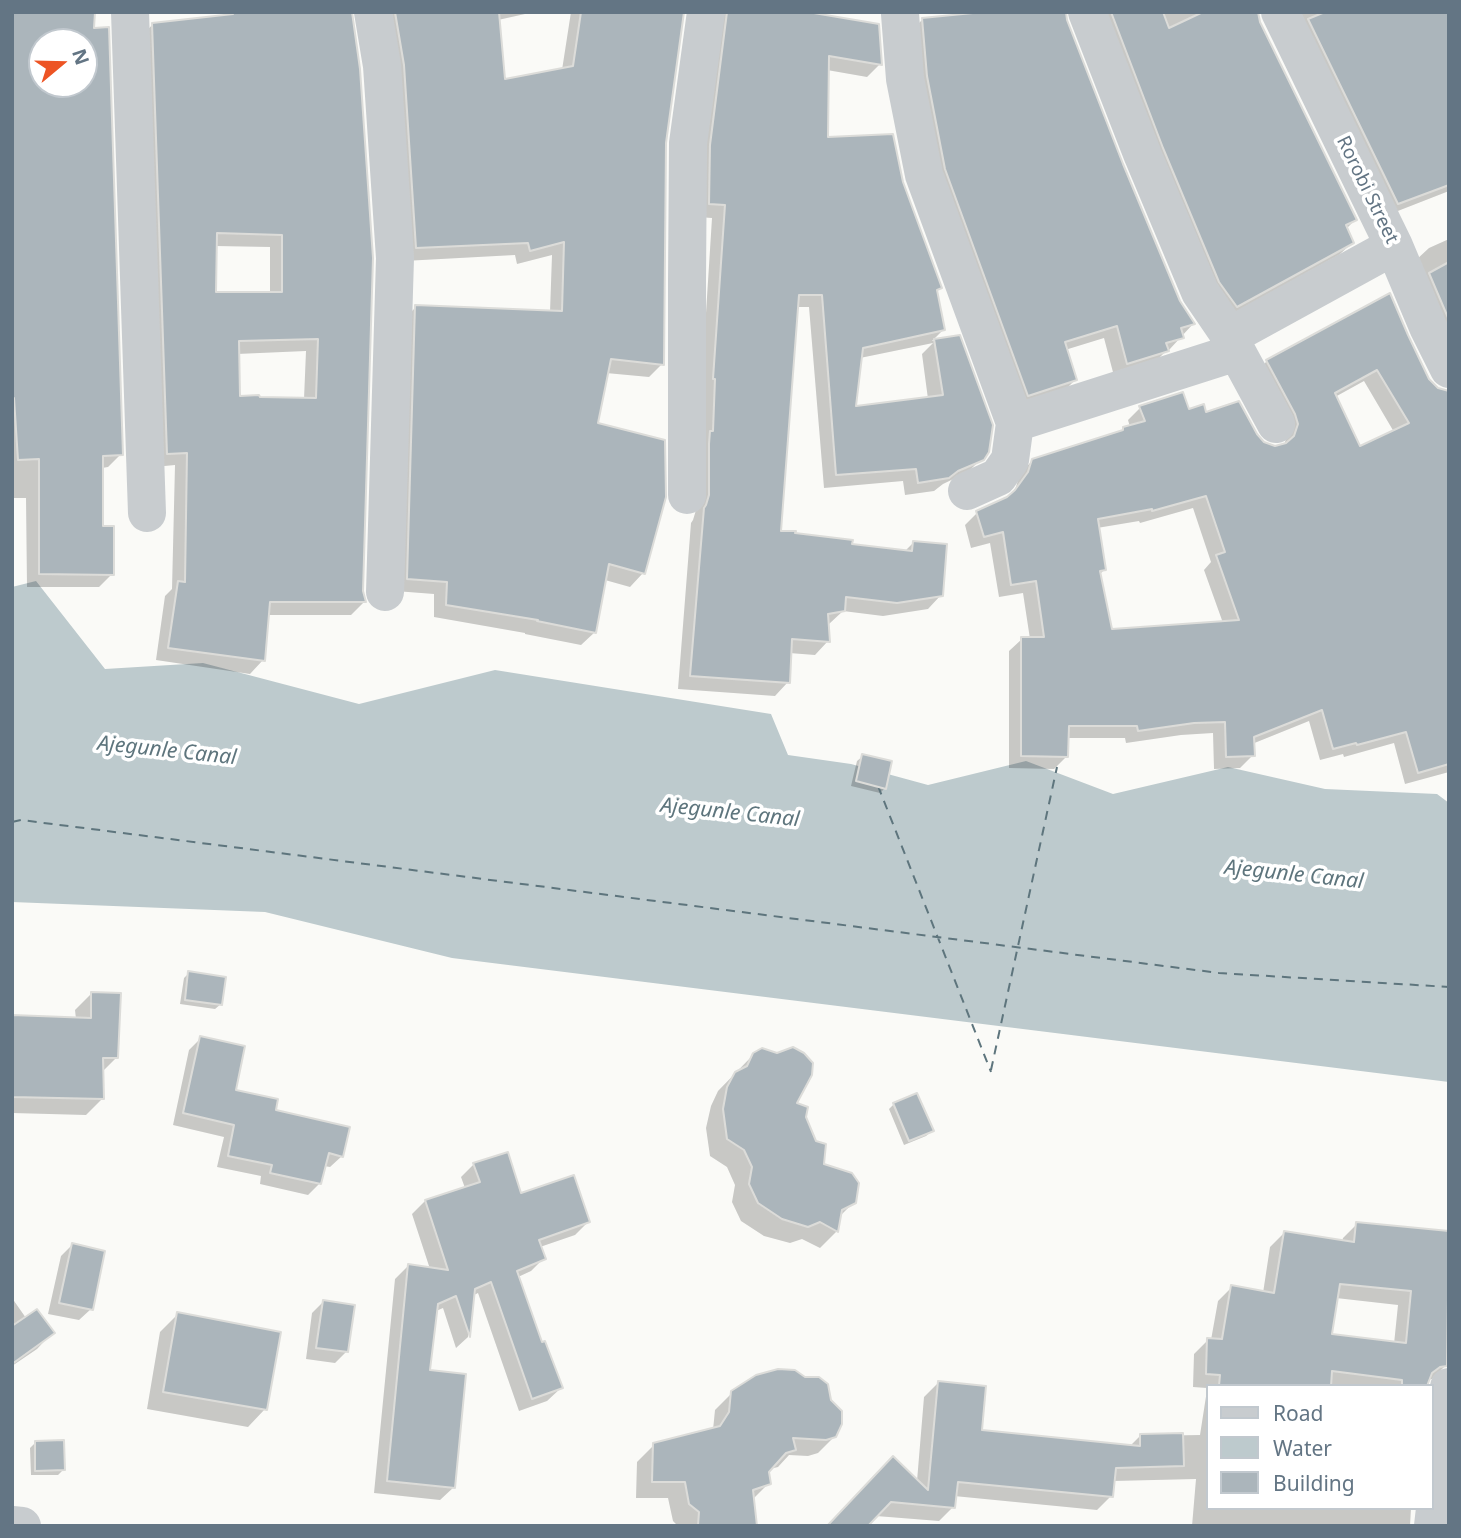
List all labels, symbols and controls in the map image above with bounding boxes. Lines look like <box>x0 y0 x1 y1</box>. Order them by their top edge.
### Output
north arrow <box>28 28 98 98</box>
text: N <box>66 45 96 68</box>
street label: Rorobi Street <box>1331 132 1403 248</box>
water label: Ajegunle Canal <box>96 731 238 771</box>
water label: Ajegunle Canal <box>659 793 801 833</box>
water label: Ajegunle Canal <box>1223 855 1365 895</box>
legend <box>1206 1384 1433 1510</box>
text: Road <box>1273 1399 1323 1427</box>
text: Water <box>1273 1434 1332 1462</box>
text: Building <box>1273 1469 1355 1497</box>

